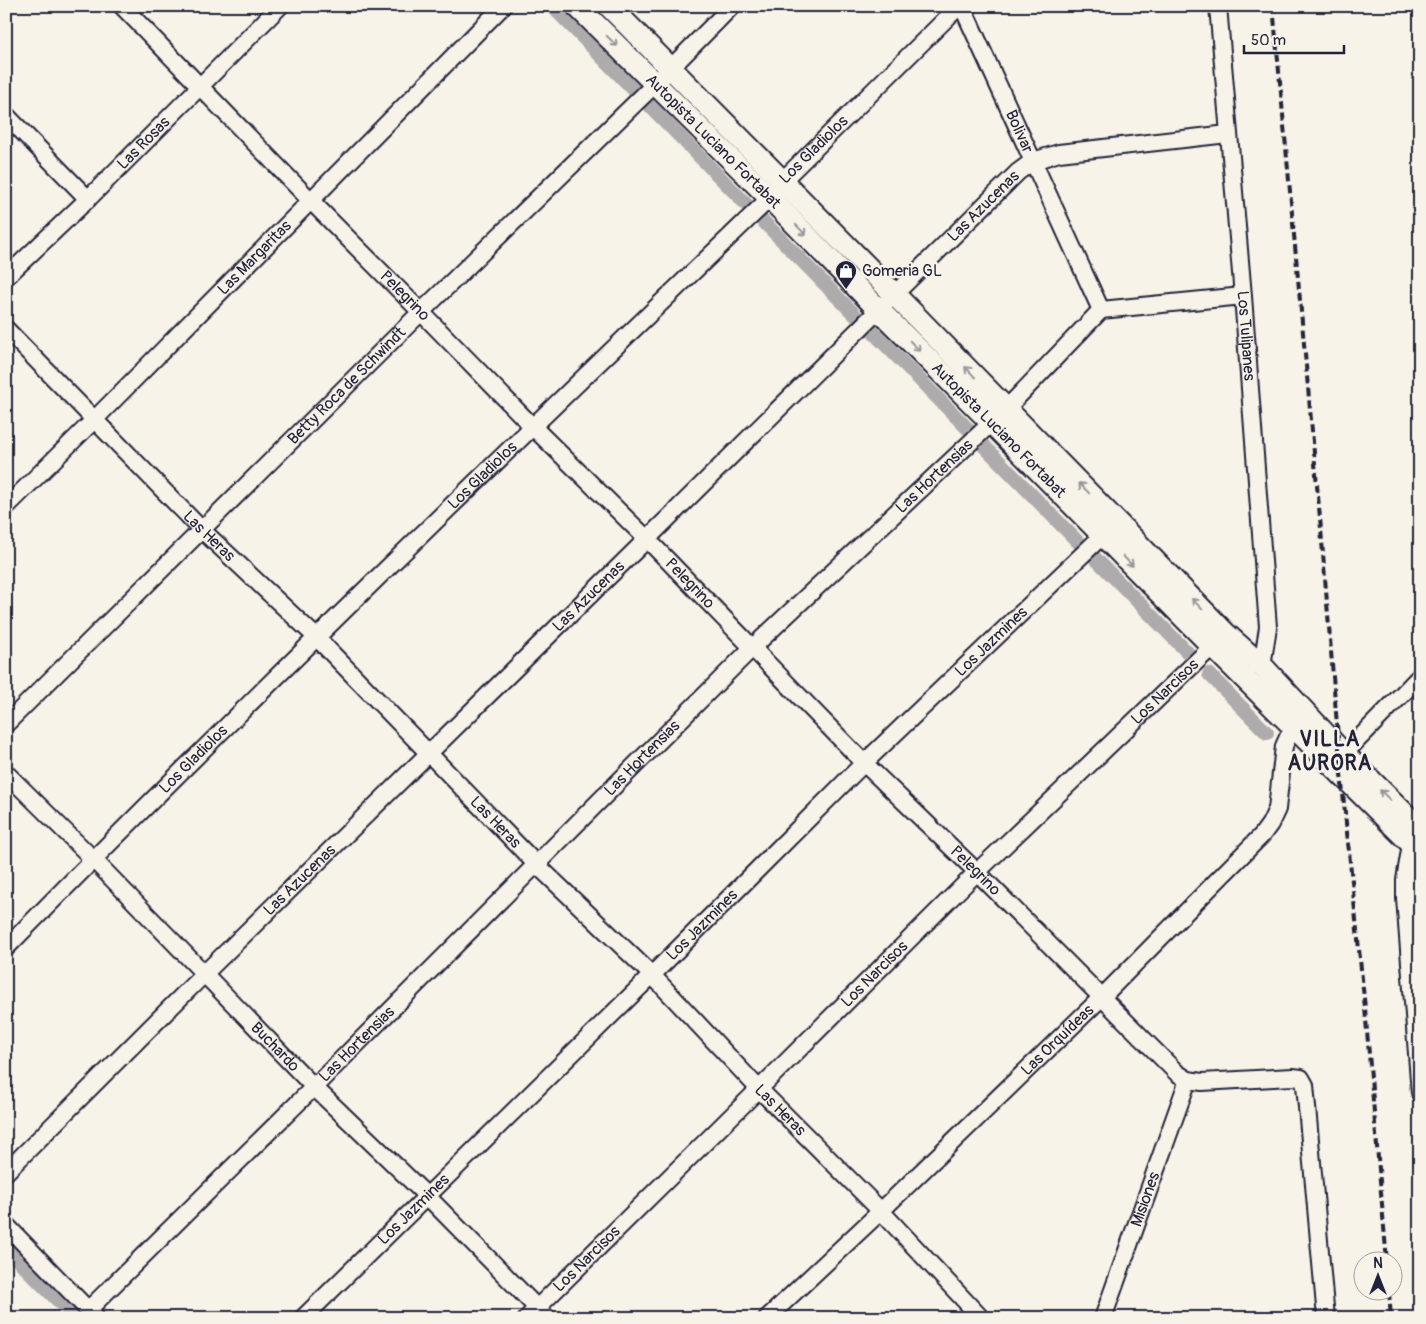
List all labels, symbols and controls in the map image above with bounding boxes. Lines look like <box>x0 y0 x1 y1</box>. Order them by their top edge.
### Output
scale bar <box>1244 22 1344 54</box>
text: 50 m <box>1251 31 1286 50</box>
one-way arrow <box>605 35 618 47</box>
street label: Autopista Luciano Fortabat <box>641 70 785 213</box>
street label: Bolivar <box>1001 107 1038 156</box>
street label: Los Gladiolos <box>775 111 852 188</box>
street label: Las Rosas <box>113 112 174 174</box>
street label: Las Azucenas <box>943 166 1024 246</box>
street label: Las Margaritas <box>213 216 296 299</box>
one-way arrow <box>795 223 807 236</box>
shop icon: Gomeria GL <box>834 259 858 290</box>
place label: Gomeria GL <box>862 261 942 281</box>
street label: Pelegrino <box>376 266 434 325</box>
street label: Los Tulipanes <box>1233 290 1259 381</box>
street label: Betty Roca de Schwindt <box>283 323 410 449</box>
one-way arrow <box>909 340 921 352</box>
street label: Autopista Luciano Fortabat <box>927 358 1071 502</box>
one-way arrow <box>964 366 976 378</box>
street label: Las Hortensias <box>891 435 977 518</box>
street label: Los Gladiolos <box>444 437 521 514</box>
one-way arrow <box>1077 482 1090 494</box>
street label: Las Heras <box>179 506 239 566</box>
street label: Pelegrino <box>661 554 719 613</box>
one-way arrow <box>1122 554 1134 567</box>
street label: Las Azucenas <box>548 557 629 636</box>
one-way arrow <box>1191 598 1203 611</box>
street label: Los Jazmines <box>951 602 1032 681</box>
street label: Los Narcisos <box>1127 655 1203 729</box>
street label: Las Hortensias <box>600 716 684 800</box>
street label: Los Gladiolos <box>155 721 232 798</box>
district label: VILLA AURORA <box>1288 726 1372 777</box>
one-way arrow <box>1379 788 1391 801</box>
street label: Las Heras <box>466 792 525 852</box>
street label: Las Azucenas <box>259 840 340 920</box>
street label: Pelegrino <box>946 842 1005 900</box>
street label: Los Jazmines <box>662 885 742 965</box>
street label: Los Narcisos <box>837 937 912 1011</box>
street label: Las Orquídeas <box>1017 1000 1098 1080</box>
street label: Las Hortensias <box>315 1002 399 1086</box>
street label: Buchardo <box>246 1018 304 1076</box>
street label: Las Heras <box>750 1080 810 1140</box>
street label: Misiones <box>1126 1169 1164 1230</box>
street label: Los Jazmines <box>373 1170 454 1249</box>
street label: Los Narcisos <box>549 1222 624 1296</box>
north arrow <box>1354 1252 1404 1302</box>
text: N <box>1373 1255 1383 1272</box>

